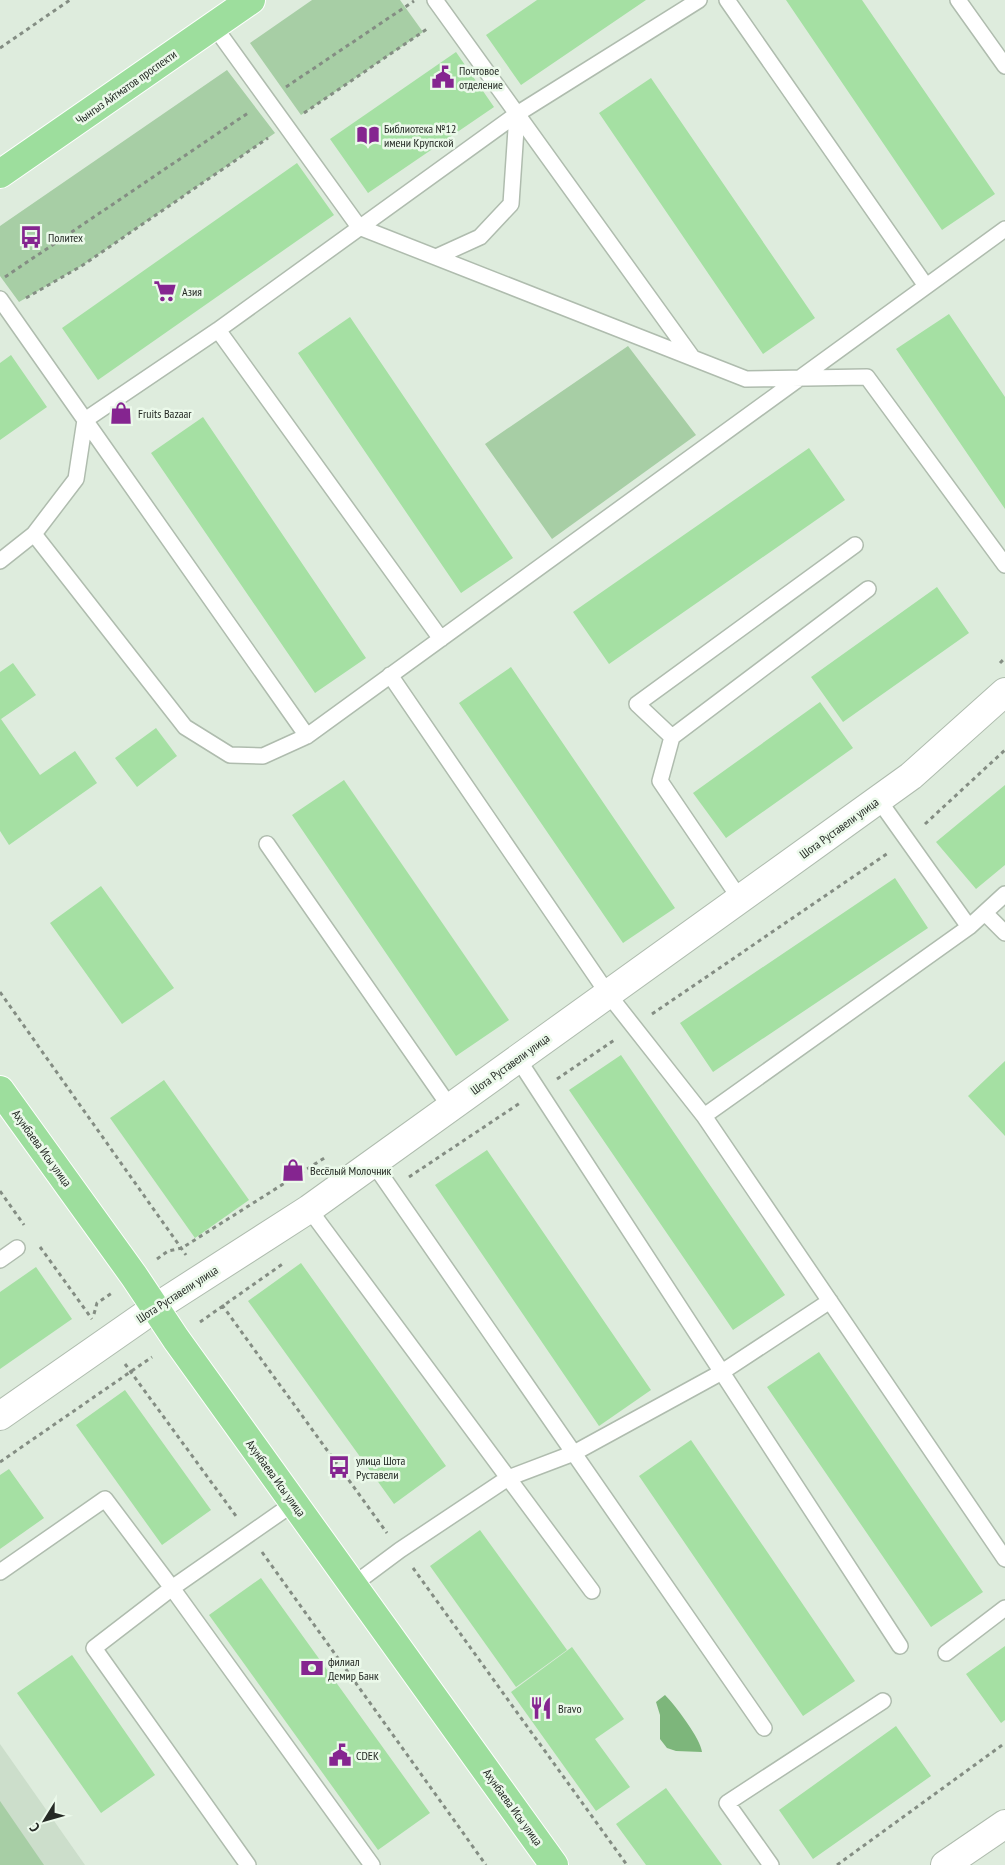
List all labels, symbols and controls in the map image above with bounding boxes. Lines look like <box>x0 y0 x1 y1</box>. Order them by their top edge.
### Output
street label: Чынгыз Айтматов проспекти <box>73 47 179 127</box>
place label: Почтовое отделение <box>459 63 503 92</box>
public building icon: Почтовое отделение <box>430 64 456 90</box>
place label: Библиотека №12 имени Крупской <box>384 121 456 150</box>
library icon: Библиотека №12 имени Крупской <box>355 122 381 148</box>
bus stop icon: Политех <box>18 224 44 250</box>
place label: Политех <box>48 230 83 245</box>
supermarket icon: Азия <box>152 278 178 304</box>
place label: Азия <box>182 284 202 299</box>
shop icon: Fruits Bazaar <box>108 400 134 426</box>
place label: Fruits Bazaar <box>138 406 192 421</box>
street label: Шота Руставели улица <box>797 794 882 862</box>
street label: Шота Руставели улица <box>468 1030 553 1098</box>
street label: Ахунбаева Исы улица <box>9 1107 75 1190</box>
shop icon: Весёлый Молочник <box>280 1157 306 1183</box>
place label: Весёлый Молочник <box>310 1163 392 1178</box>
street label: Шота Руставели улица <box>133 1262 221 1326</box>
street label: Ахунбаева Исы улица <box>243 1437 309 1520</box>
place label: улица Шота Руставели <box>356 1453 405 1482</box>
bus stop icon: улица Шота Руставели <box>326 1454 352 1480</box>
place label: филиал Демир Банк <box>328 1654 379 1683</box>
bank icon: филиал Демир Банк <box>299 1655 325 1681</box>
restaurant icon: Bravo <box>528 1695 554 1721</box>
place label: Bravo <box>558 1701 582 1716</box>
public building icon: CDEK <box>327 1742 353 1768</box>
place label: CDEK <box>356 1748 379 1763</box>
street label: Ахунбаева Исы улица <box>480 1766 546 1849</box>
north arrow <box>20 1795 70 1845</box>
text: С <box>25 1819 44 1836</box>

